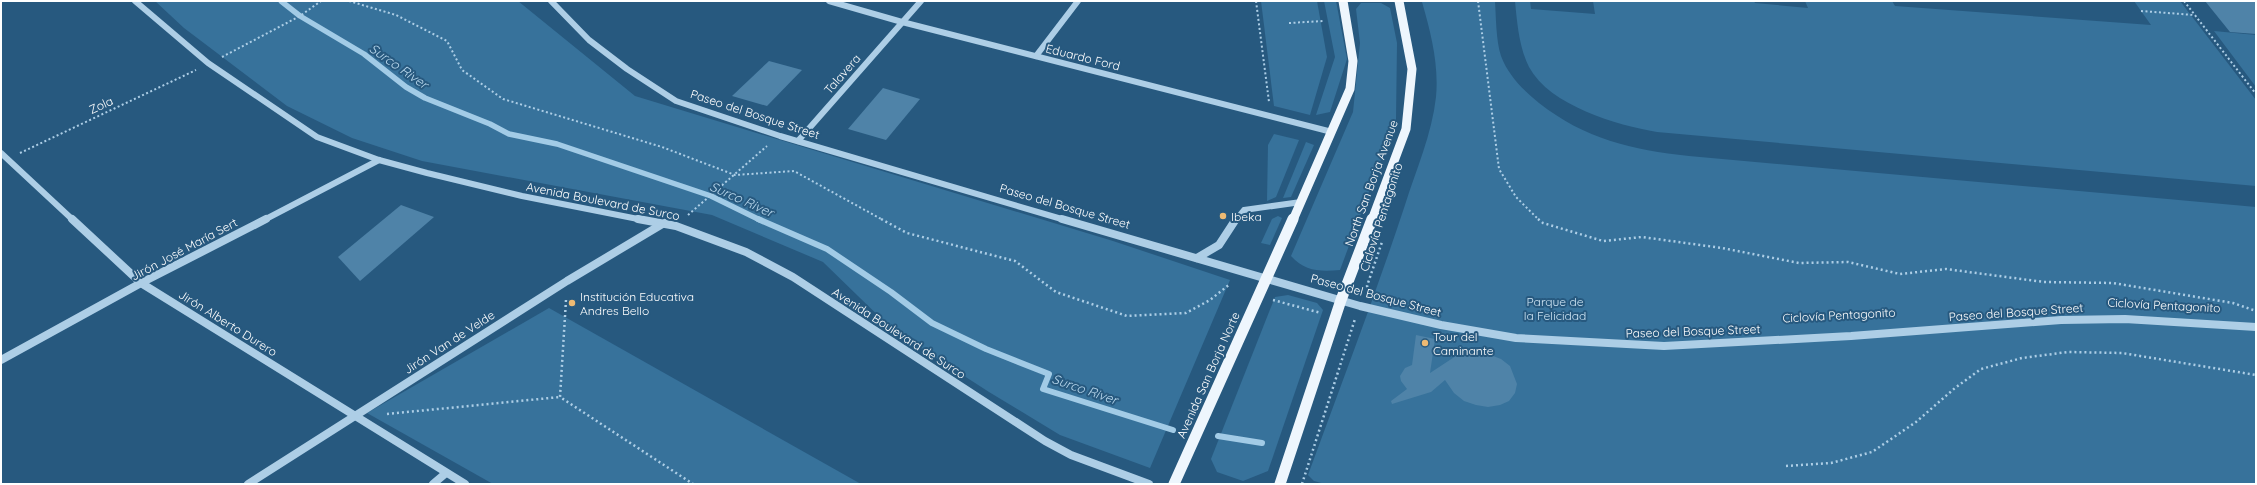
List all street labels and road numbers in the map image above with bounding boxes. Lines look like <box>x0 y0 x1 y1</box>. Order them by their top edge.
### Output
street label: Eduardo Ford <box>1044 41 1122 73</box>
street label: Talavera <box>821 51 863 97</box>
street label: Paseo del Bosque Street <box>688 86 822 142</box>
street label: Zola <box>87 93 115 117</box>
street label: North San Borja Avenue <box>1341 118 1401 248</box>
street label: Ciclovía Pentagonito <box>1356 161 1406 273</box>
street label: Avenida Boulevard de Surco <box>525 179 681 223</box>
street label: Paseo del Bosque Street <box>998 180 1132 232</box>
street label: Jirón José María Sert <box>128 215 240 283</box>
street label: Paseo del Bosque Street <box>1309 270 1443 320</box>
street label: Avenida Boulevard de Surco <box>829 284 969 382</box>
street label: Jirón Alberto Durero <box>176 287 280 359</box>
street label: Ciclovía Pentagonito <box>2107 295 2221 315</box>
street label: Paseo del Bosque Street <box>1948 300 2084 324</box>
street label: Ciclovía Pentagonito <box>1782 305 1896 325</box>
street label: Jirón Van de Velde <box>401 307 497 377</box>
street label: Avenida San Borja Norte <box>1173 309 1243 441</box>
street label: Paseo del Bosque Street <box>1625 321 1761 341</box>

